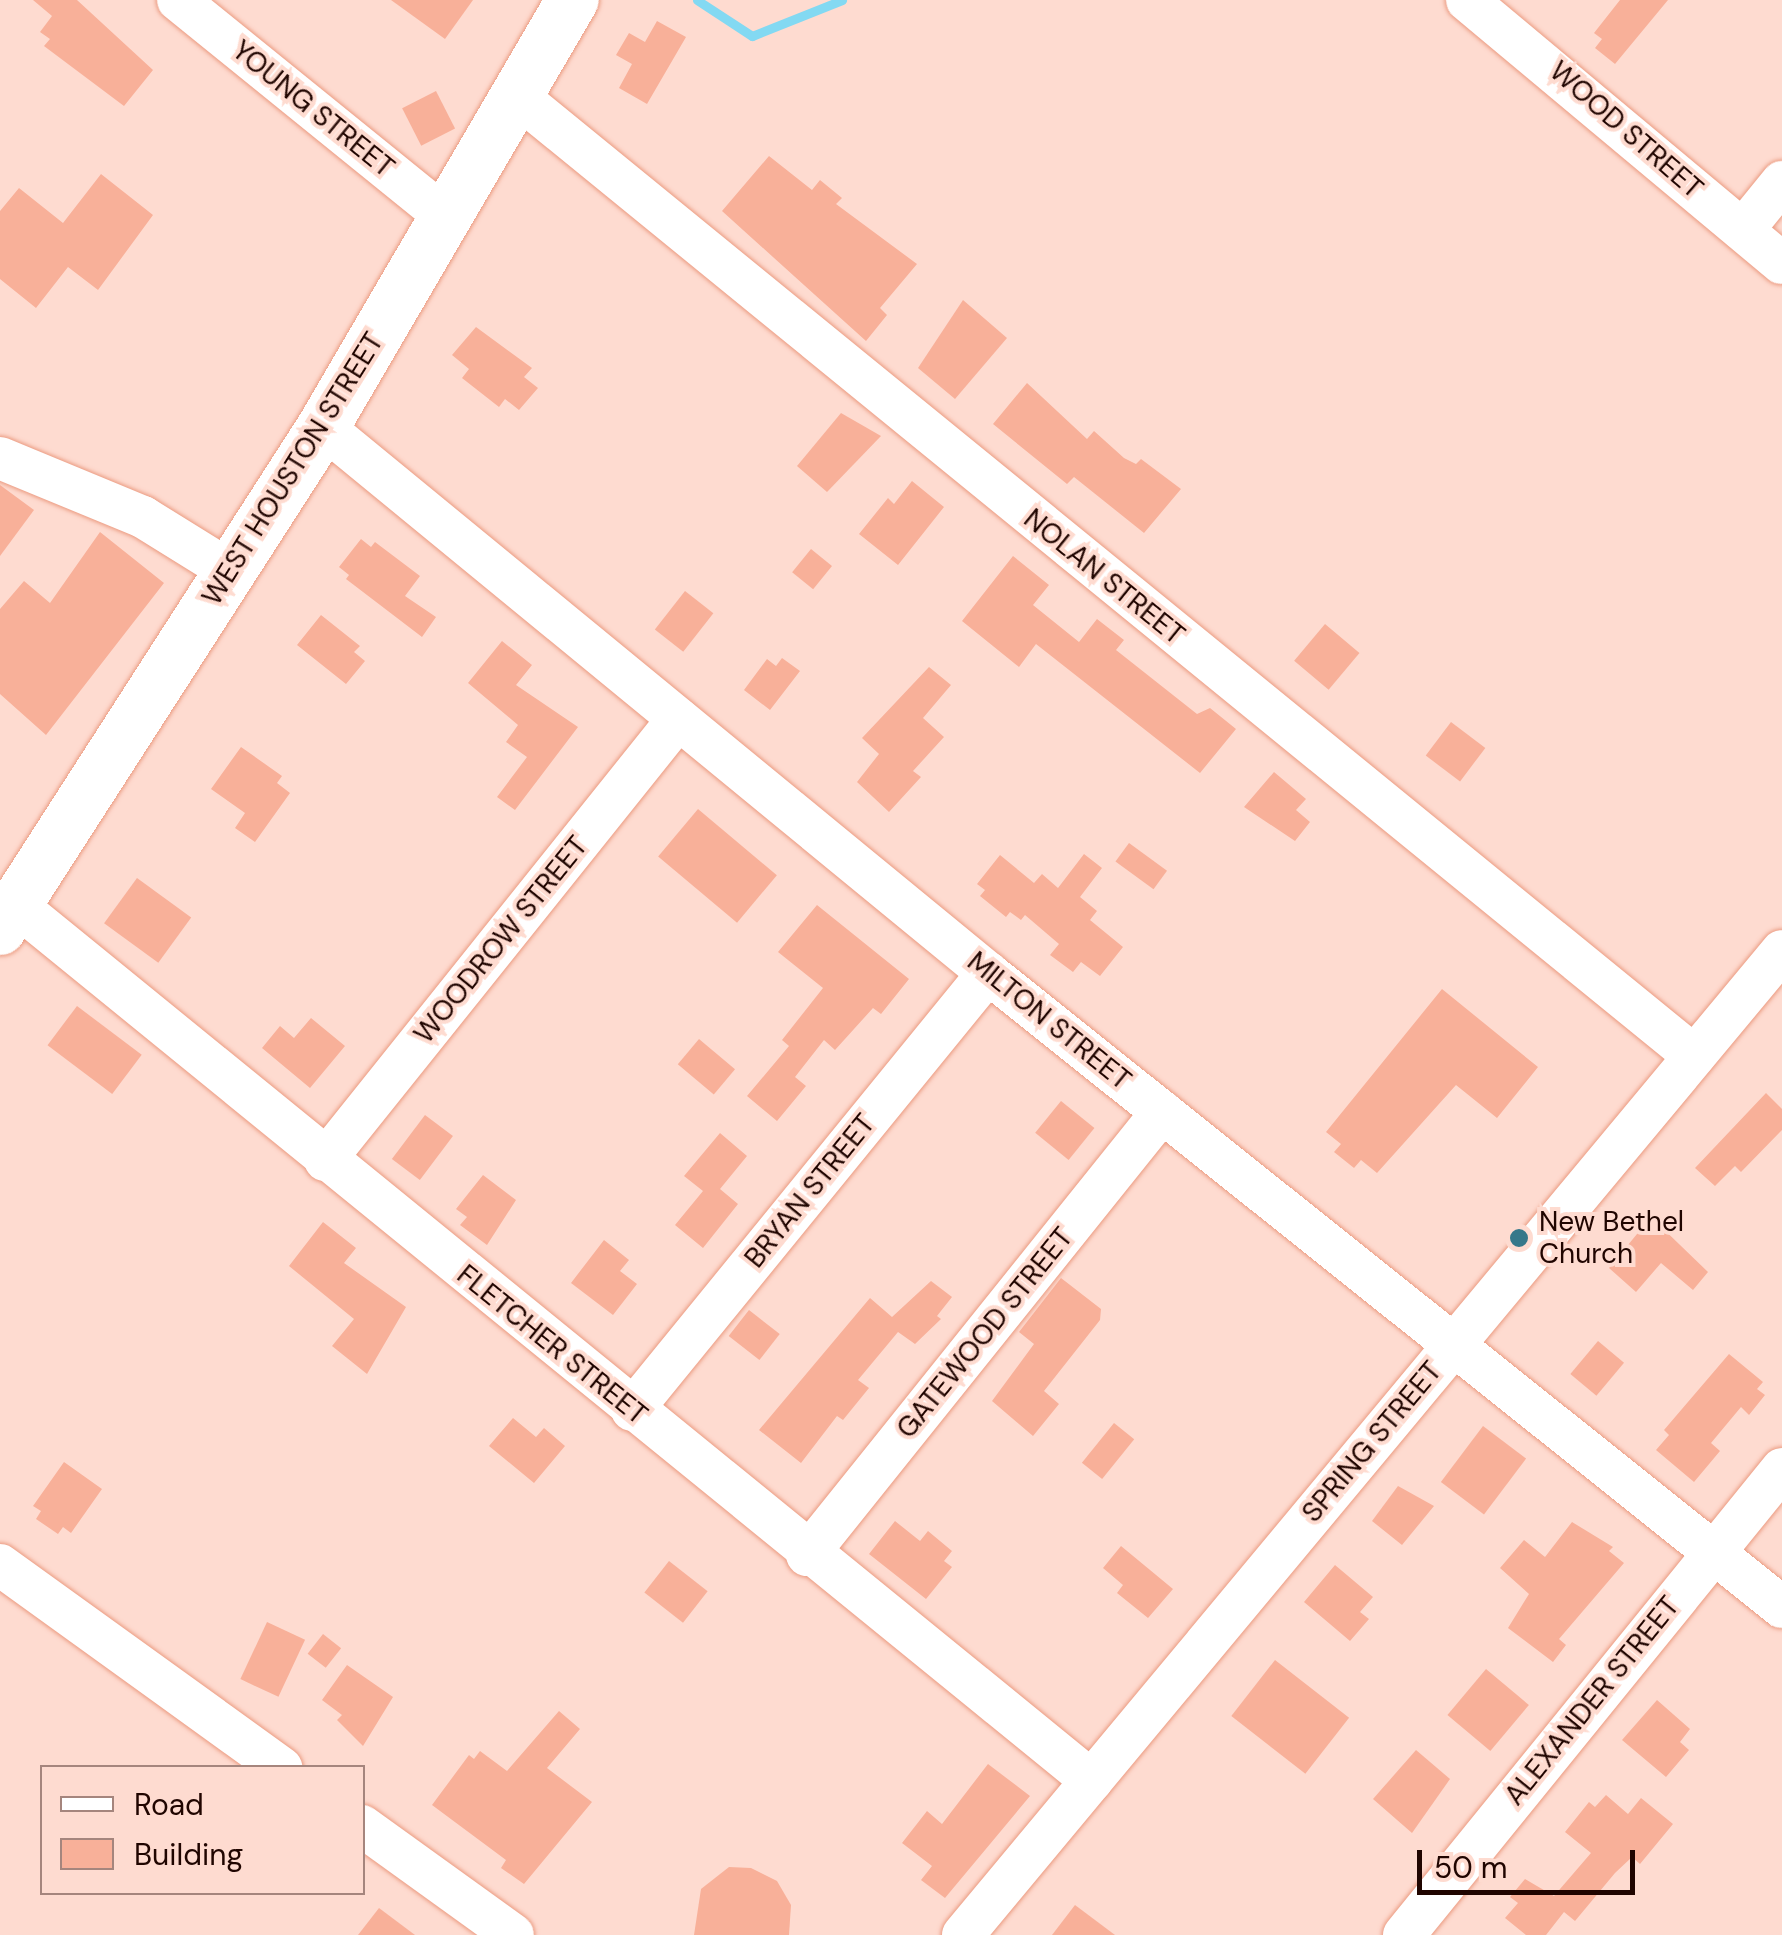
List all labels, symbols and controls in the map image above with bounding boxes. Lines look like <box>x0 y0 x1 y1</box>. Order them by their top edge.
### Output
street label: YOUNG STREET <box>225 34 401 184</box>
street label: WOOD STREET <box>1543 54 1709 206</box>
street label: WEST HOUSTON STREET <box>195 326 391 612</box>
street label: NOLAN STREET <box>1017 502 1191 652</box>
street label: WOODROW STREET <box>407 830 595 1050</box>
street label: MILTON STREET <box>961 945 1137 1097</box>
street label: BRYAN STREET <box>738 1107 882 1275</box>
place label: New Bethel Church <box>1539 1205 1684 1271</box>
street label: GATEWOOD STREET <box>890 1221 1080 1445</box>
marker: New Bethel Church <box>1508 1227 1530 1249</box>
street label: FLETCHER STREET <box>450 1258 654 1432</box>
street label: SPRING STREET <box>1295 1355 1449 1529</box>
street label: ALEXANDER STREET <box>1498 1590 1686 1812</box>
legend <box>40 1765 365 1895</box>
text: Road <box>134 1785 204 1824</box>
scale bar <box>1422 1830 1640 1892</box>
text: Building <box>134 1835 243 1874</box>
text: 50 m <box>1434 1848 1508 1887</box>

